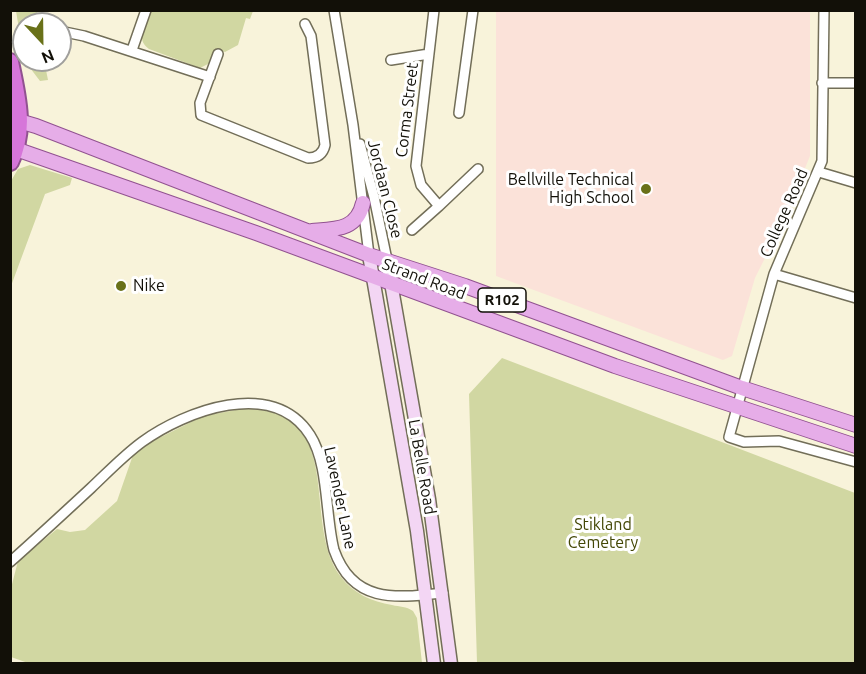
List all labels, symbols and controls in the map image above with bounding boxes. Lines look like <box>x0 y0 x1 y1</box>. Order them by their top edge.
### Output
north arrow <box>12 12 72 72</box>
text: N <box>39 46 57 67</box>
street label: Corma Street <box>392 61 422 159</box>
street label: Jordaan Close <box>363 138 407 240</box>
street label: College Road <box>756 166 812 260</box>
place label: Bellville Technical High School <box>508 170 634 208</box>
marker: Bellville Technical High School <box>639 182 653 196</box>
street label: Strand Road <box>379 254 469 304</box>
place label: Nike <box>133 276 165 296</box>
marker: Nike <box>114 279 128 293</box>
road number: R102 <box>478 288 526 312</box>
street label: La Belle Road <box>404 418 440 516</box>
street label: Lavender Lane <box>320 445 360 551</box>
park label: Stikland Cemetery <box>568 515 638 553</box>

